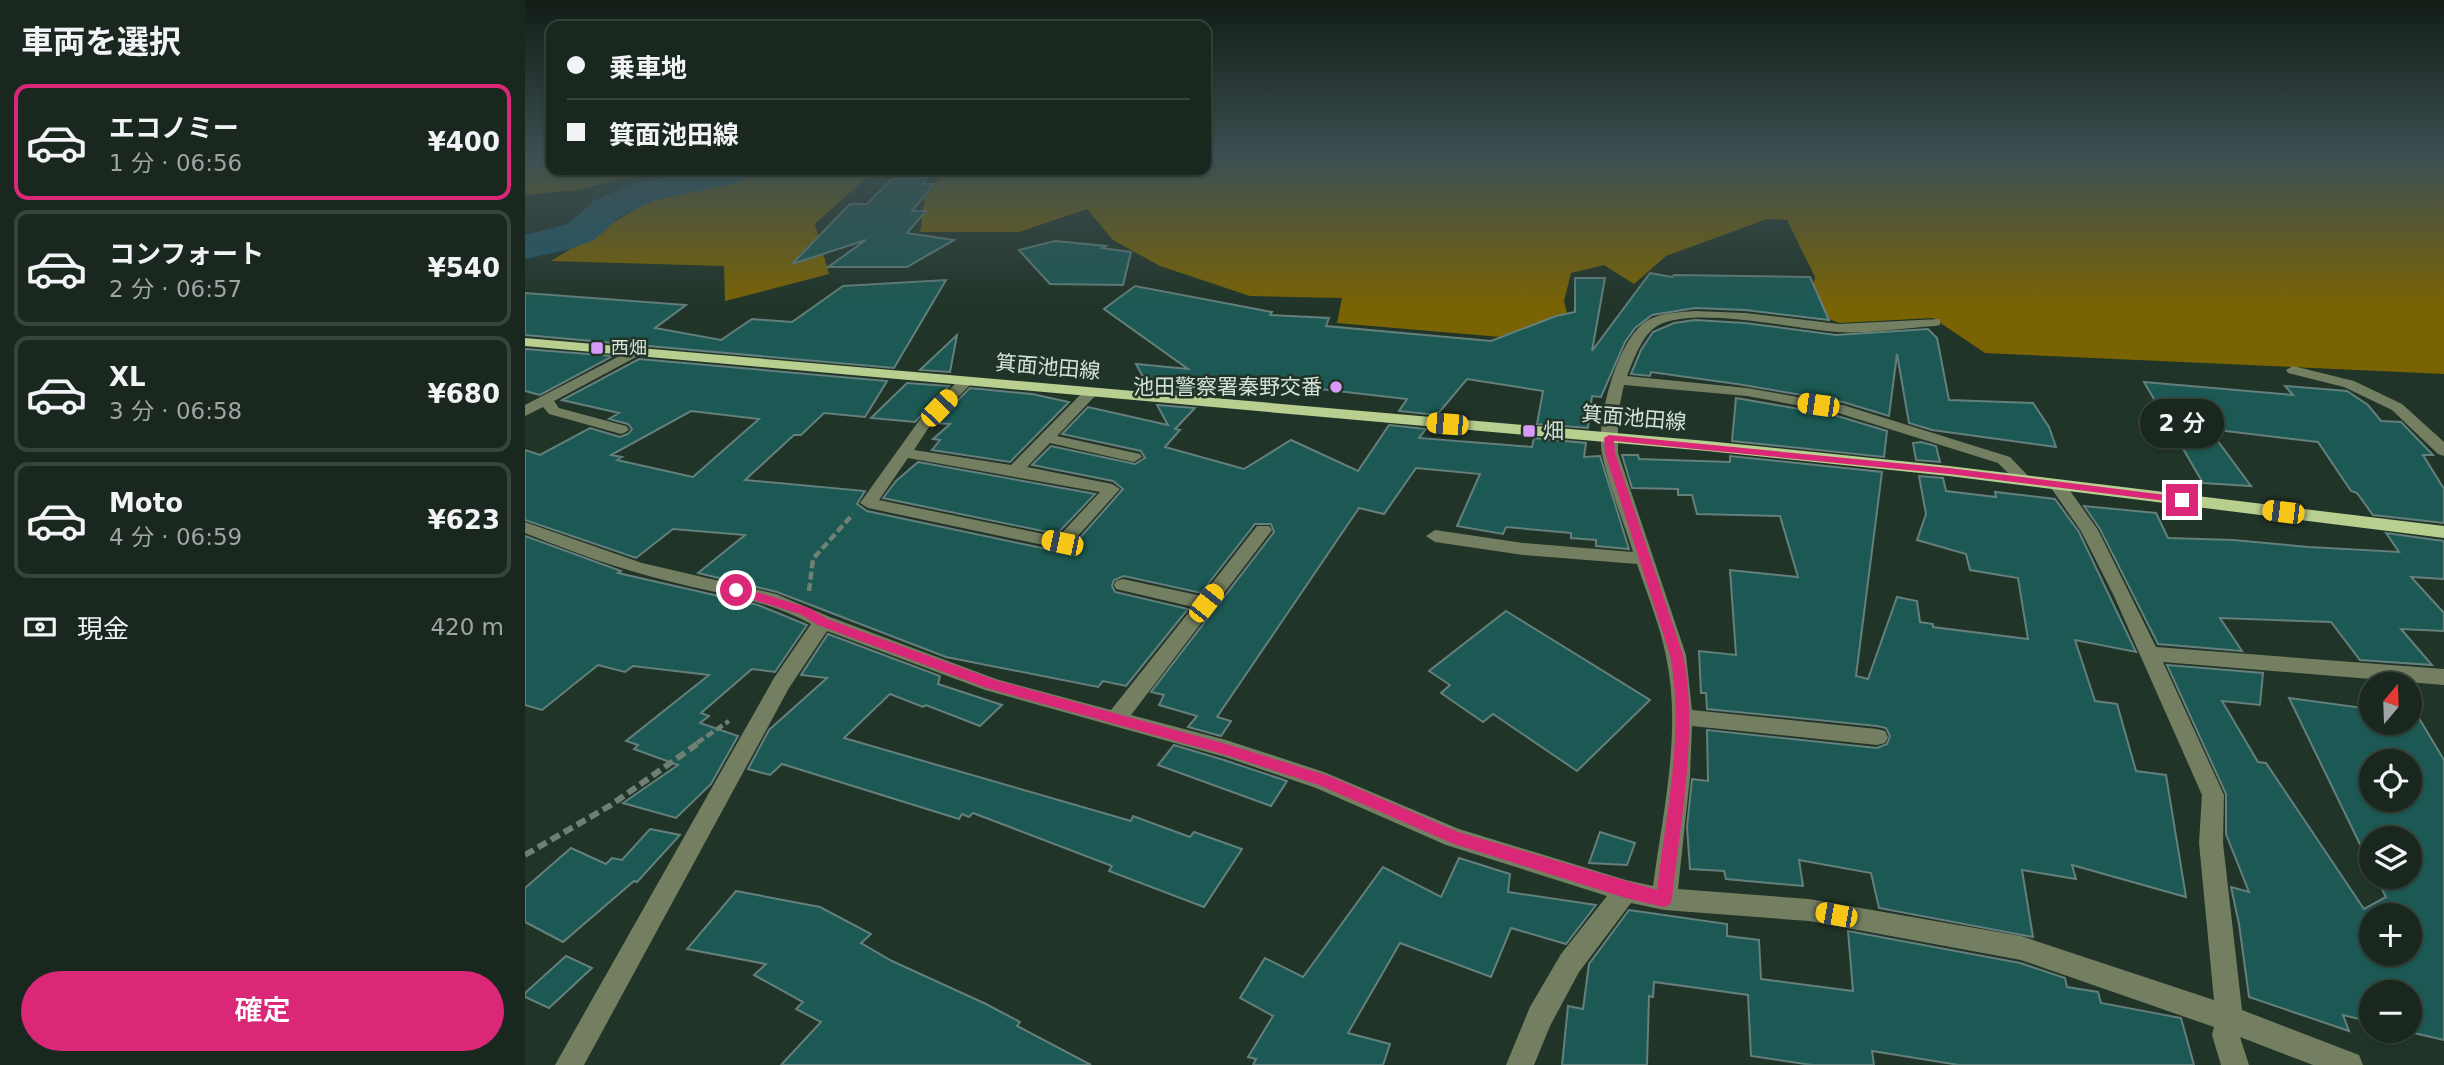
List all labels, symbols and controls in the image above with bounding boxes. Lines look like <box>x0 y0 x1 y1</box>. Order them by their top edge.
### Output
text: 車両を選択 <box>21 23 181 61</box>
text: 乗車地 <box>609 53 687 83</box>
icon: car <box>25 111 88 174</box>
text: エコノミー <box>109 113 239 143</box>
text: 箕面池田線 <box>609 120 739 150</box>
text: ¥400 <box>428 127 500 157</box>
text: 1 分 · 06:56 <box>109 150 242 176</box>
icon: car <box>25 237 88 300</box>
text: コンフォート <box>109 239 264 269</box>
text: ¥540 <box>428 253 500 283</box>
text: 2 分 · 06:57 <box>109 276 242 302</box>
place label: 西畑 <box>611 337 647 358</box>
marker: 西畑 <box>589 340 605 356</box>
street label: 箕面池田線 <box>995 350 1101 384</box>
text: XL <box>109 362 146 392</box>
icon: car <box>25 363 88 426</box>
place label: 池田警察署秦野交番 <box>1133 375 1322 399</box>
text: ¥680 <box>428 379 500 409</box>
marker: 池田警察署秦野交番 <box>1328 379 1344 395</box>
car <box>917 386 962 430</box>
car <box>1796 392 1841 418</box>
text: 3 分 · 06:58 <box>109 398 242 424</box>
callout: 2 分 <box>2140 398 2224 448</box>
street label: 箕面池田線 <box>1581 401 1687 435</box>
text: 2 分 <box>2158 410 2206 436</box>
car <box>1426 412 1469 436</box>
place label: 畑 <box>1543 419 1564 443</box>
marker: 畑 <box>1521 423 1537 439</box>
route end <box>2166 484 2198 516</box>
text: Moto <box>109 488 183 518</box>
icon: car <box>25 489 88 552</box>
car <box>2261 499 2306 525</box>
text: ¥623 <box>428 505 500 535</box>
text: 4 分 · 06:59 <box>109 524 242 550</box>
car <box>1040 528 1085 558</box>
route start <box>720 574 752 606</box>
car <box>1185 580 1228 626</box>
icon: cash <box>21 608 59 646</box>
text: 現金 <box>77 614 129 644</box>
text: 420 m <box>430 614 504 640</box>
north arrow <box>2359 672 2422 735</box>
map controls <box>2359 672 2422 1043</box>
button: locate <box>2359 749 2422 812</box>
button: layers <box>2359 826 2422 889</box>
car <box>1814 901 1859 929</box>
button: + <box>2359 903 2422 966</box>
button: 確定 <box>21 971 504 1051</box>
button: − <box>2359 980 2422 1043</box>

